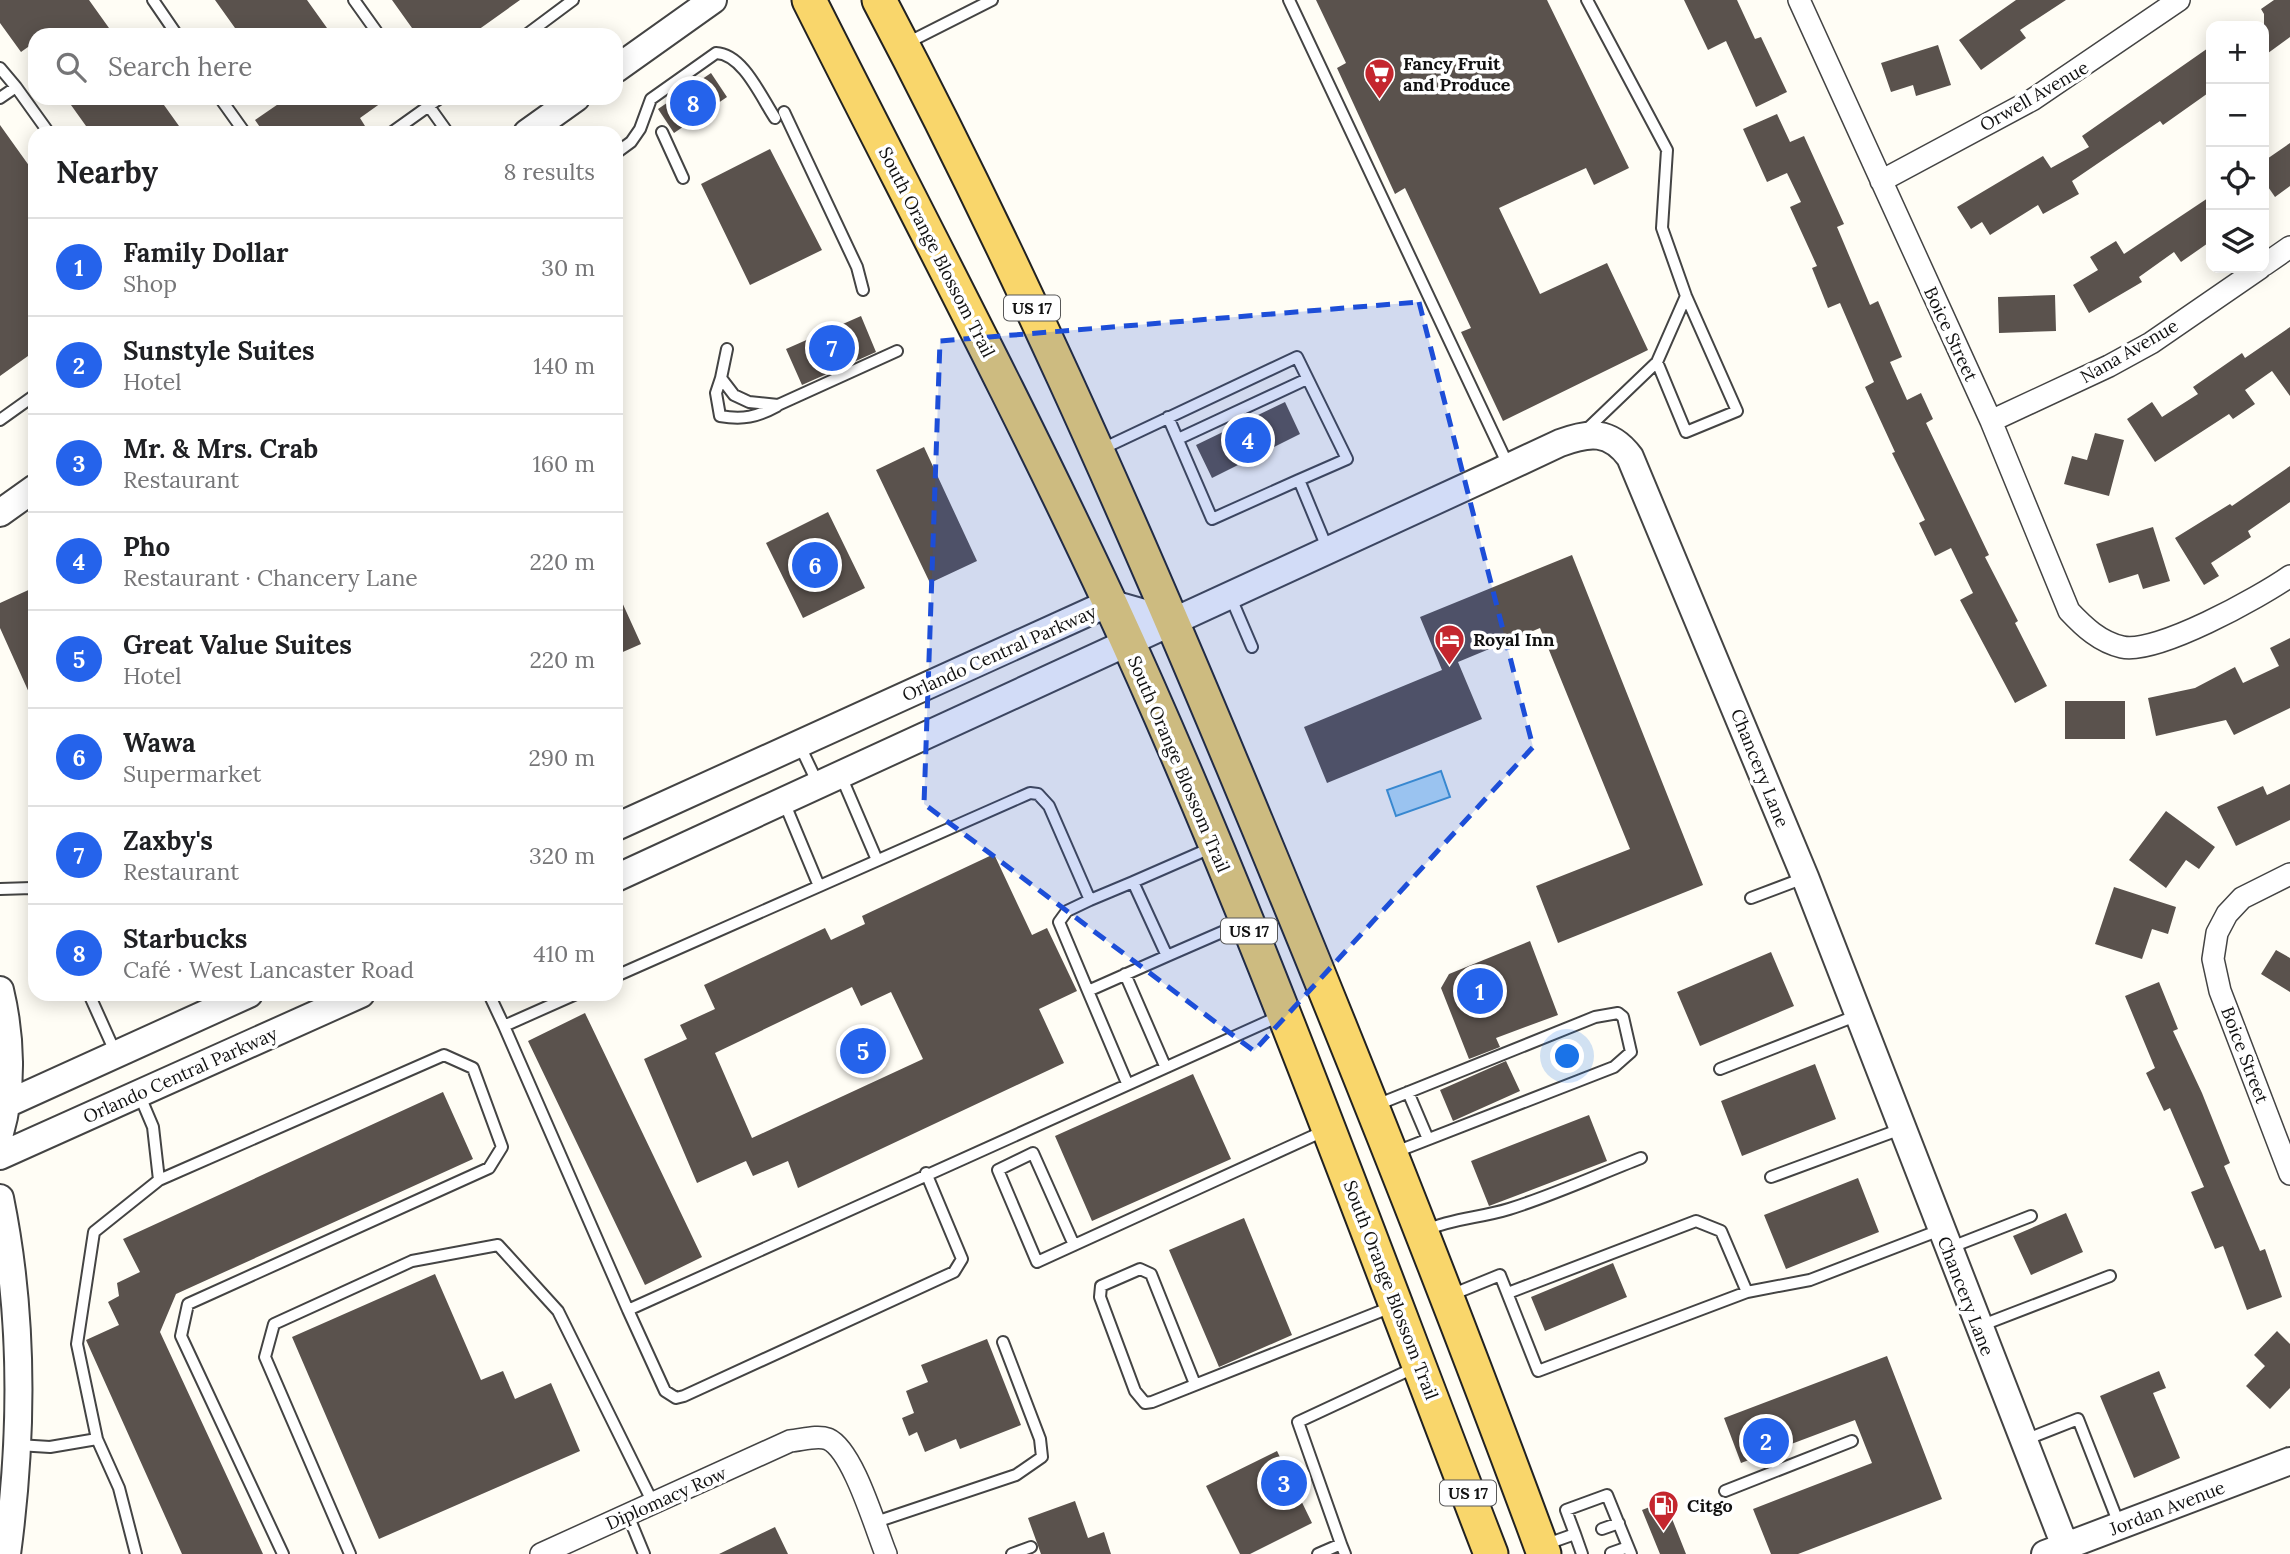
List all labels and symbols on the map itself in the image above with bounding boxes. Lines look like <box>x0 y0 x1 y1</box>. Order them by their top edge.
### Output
place label: Fancy Fruit and Produce <box>1403 52 1511 96</box>
street label: Orwell Avenue <box>1976 55 2093 136</box>
supermarket icon: Fancy Fruit and Produce <box>1363 56 1397 100</box>
pin: 8 <box>670 77 716 129</box>
street label: South Orange Blossom Trail <box>874 143 1000 361</box>
street label: Boice Street <box>1919 283 1983 385</box>
road number: US 17 <box>1004 296 1060 320</box>
street label: Nana Avenue <box>2076 314 2182 388</box>
pin: 7 <box>809 322 855 374</box>
pin: 4 <box>1225 414 1271 466</box>
pin: 6 <box>792 539 838 591</box>
street label: Orlando Central Parkway <box>898 600 1100 706</box>
hotel icon: Royal Inn <box>1433 622 1467 666</box>
place label: Royal Inn <box>1473 628 1555 651</box>
street label: South Orange Blossom Trail <box>1123 652 1235 876</box>
street label: Chancery Lane <box>1726 705 1794 831</box>
road number: US 17 <box>1221 918 1277 944</box>
pin: 1 <box>1457 965 1503 1017</box>
street label: Boice Street <box>2216 1003 2274 1107</box>
street label: Orlando Central Parkway <box>79 1022 281 1128</box>
pin: 5 <box>840 1025 886 1077</box>
your location <box>1550 1039 1584 1073</box>
street label: South Orange Blossom Trail <box>1338 1177 1444 1403</box>
street label: Chancery Lane <box>1933 1233 1999 1359</box>
pin: 2 <box>1743 1415 1789 1467</box>
pin: 3 <box>1261 1457 1307 1509</box>
street label: Diplomacy Row <box>602 1461 730 1535</box>
street label: Jordan Avenue <box>2105 1475 2228 1541</box>
road number: US 17 <box>1440 1480 1496 1506</box>
fuel station icon: Citgo <box>1647 1488 1681 1532</box>
place label: Citgo <box>1687 1494 1733 1517</box>

